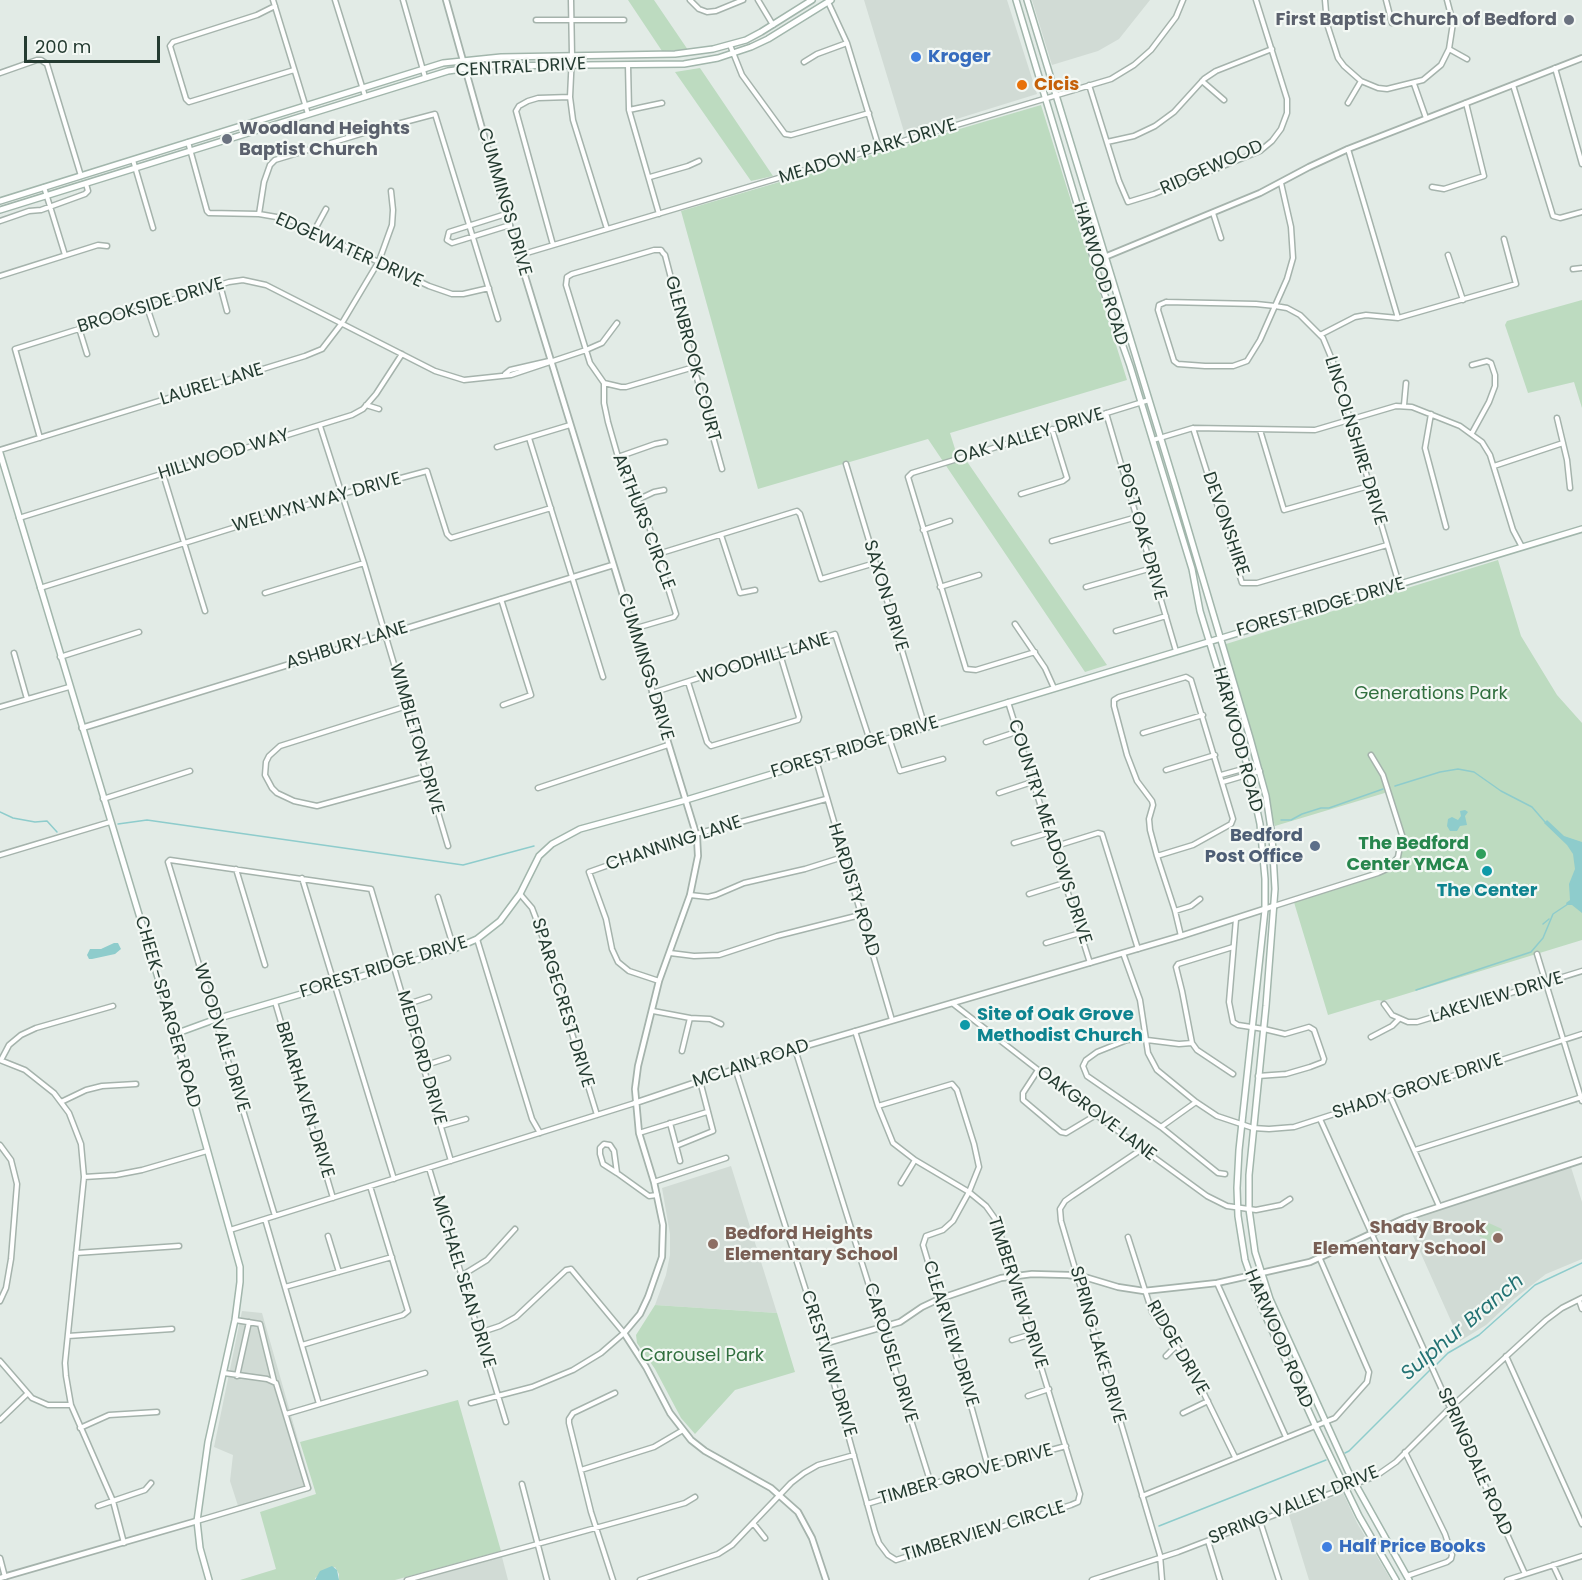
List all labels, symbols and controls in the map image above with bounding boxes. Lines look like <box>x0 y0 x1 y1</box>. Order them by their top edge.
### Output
place label: First Baptist Church of Bedford <box>1276 9 1557 31</box>
marker: First Baptist Church of Bedford <box>1562 13 1576 27</box>
scale bar <box>27 24 164 62</box>
text: 200 m <box>35 34 91 59</box>
place label: Kroger <box>928 46 991 68</box>
marker: Kroger <box>909 50 923 64</box>
street label: CENTRAL DRIVE <box>455 54 587 82</box>
place label: Cicis <box>1034 74 1079 96</box>
marker: Cicis <box>1015 78 1029 92</box>
street label: MEADOW PARK DRIVE <box>777 115 959 189</box>
place label: Woodland Heights Baptist Church <box>239 118 410 160</box>
street label: CUMMINGS DRIVE <box>473 125 535 279</box>
marker: Woodland Heights Baptist Church <box>220 132 234 146</box>
street label: RIDGEWOOD <box>1157 136 1267 200</box>
street label: HARWOOD ROAD <box>1068 200 1132 348</box>
street label: EDGEWATER DRIVE <box>272 209 426 293</box>
street label: BROOKSIDE DRIVE <box>75 273 227 339</box>
street label: GLENBROOK COURT <box>660 274 724 444</box>
street label: LINCOLNSHIRE DRIVE <box>1319 354 1391 528</box>
street label: LAUREL LANE <box>158 359 266 411</box>
street label: OAK VALLEY DRIVE <box>951 404 1107 470</box>
street label: HILLWOOD WAY <box>156 425 292 485</box>
street label: ARTHURS CIRCLE <box>607 451 679 593</box>
street label: POST OAK DRIVE <box>1111 461 1171 603</box>
street label: WELWYN WAY DRIVE <box>230 469 404 537</box>
street label: DEVONSHIRE <box>1197 469 1253 579</box>
street label: SAXON DRIVE <box>858 538 912 654</box>
street label: FOREST RIDGE DRIVE <box>1234 574 1408 642</box>
street label: CUMMINGS DRIVE <box>612 591 678 743</box>
street label: ASHBURY LANE <box>283 617 411 675</box>
street label: WOODHILL LANE <box>695 629 833 689</box>
street label: WIMBLETON DRIVE <box>384 661 448 817</box>
street label: HARWOOD ROAD <box>1207 665 1267 815</box>
park label: Generations Park <box>1354 683 1508 705</box>
street label: FOREST RIDGE DRIVE <box>769 712 941 784</box>
street label: COUNTRY MEADOWS DRIVE <box>1002 717 1096 947</box>
street label: CHANNING LANE <box>603 812 745 876</box>
street label: HARDISTY ROAD <box>822 821 884 959</box>
place label: Bedford Post Office <box>1205 825 1303 868</box>
place label: The Bedford Center YMCA <box>1347 833 1469 876</box>
marker: Bedford Post Office <box>1308 839 1322 853</box>
marker: The Bedford Center YMCA <box>1474 847 1488 861</box>
marker: The Center <box>1480 864 1494 878</box>
place label: The Center <box>1437 880 1537 902</box>
street label: CHEEK-SPARGER ROAD <box>129 914 205 1110</box>
street label: SPARGECREST DRIVE <box>526 916 598 1090</box>
street label: FOREST RIDGE DRIVE <box>298 932 470 1004</box>
street label: WOODVALE DRIVE <box>188 961 254 1115</box>
street label: LAKEVIEW DRIVE <box>1428 968 1566 1028</box>
street label: MEDFORD DRIVE <box>392 988 450 1128</box>
place label: Site of Oak Grove Methodist Church <box>977 1004 1143 1046</box>
marker: Site of Oak Grove Methodist Church <box>958 1018 972 1032</box>
street label: BRIARHAVEN DRIVE <box>270 1019 338 1181</box>
street label: MCLAIN ROAD <box>690 1035 812 1093</box>
street label: SHADY GROVE DRIVE <box>1330 1049 1506 1125</box>
street label: OAKGROVE LANE <box>1032 1062 1160 1166</box>
street label: MICHAEL SEAN DRIVE <box>426 1193 500 1371</box>
street label: TIMBERVIEW DRIVE <box>982 1214 1052 1372</box>
place label: Shady Brook Elementary School <box>1313 1217 1486 1260</box>
place label: Bedford Heights Elementary School <box>725 1223 898 1266</box>
marker: Shady Brook Elementary School <box>1491 1231 1505 1245</box>
marker: Bedford Heights Elementary School <box>706 1237 720 1251</box>
street label: CLEARVIEW DRIVE <box>917 1258 983 1410</box>
street label: SPRING LAKE DRIVE <box>1064 1264 1130 1426</box>
street label: HARWOOD ROAD <box>1239 1266 1317 1412</box>
water label: Sulphur Branch <box>1397 1270 1529 1386</box>
street label: CAROUSEL DRIVE <box>858 1280 922 1426</box>
street label: CRESTVIEW DRIVE <box>795 1288 861 1440</box>
street label: RIDGE DRIVE <box>1141 1297 1213 1399</box>
park label: Carousel Park <box>640 1345 764 1367</box>
street label: SPRINGDALE ROAD <box>1432 1385 1516 1539</box>
street label: TIMBER GROVE DRIVE <box>876 1440 1056 1510</box>
street label: SPRING VALLEY DRIVE <box>1206 1462 1382 1550</box>
street label: TIMBERVIEW CIRCLE <box>900 1497 1068 1567</box>
place label: Half Price Books <box>1339 1536 1486 1558</box>
marker: Half Price Books <box>1320 1540 1334 1554</box>

